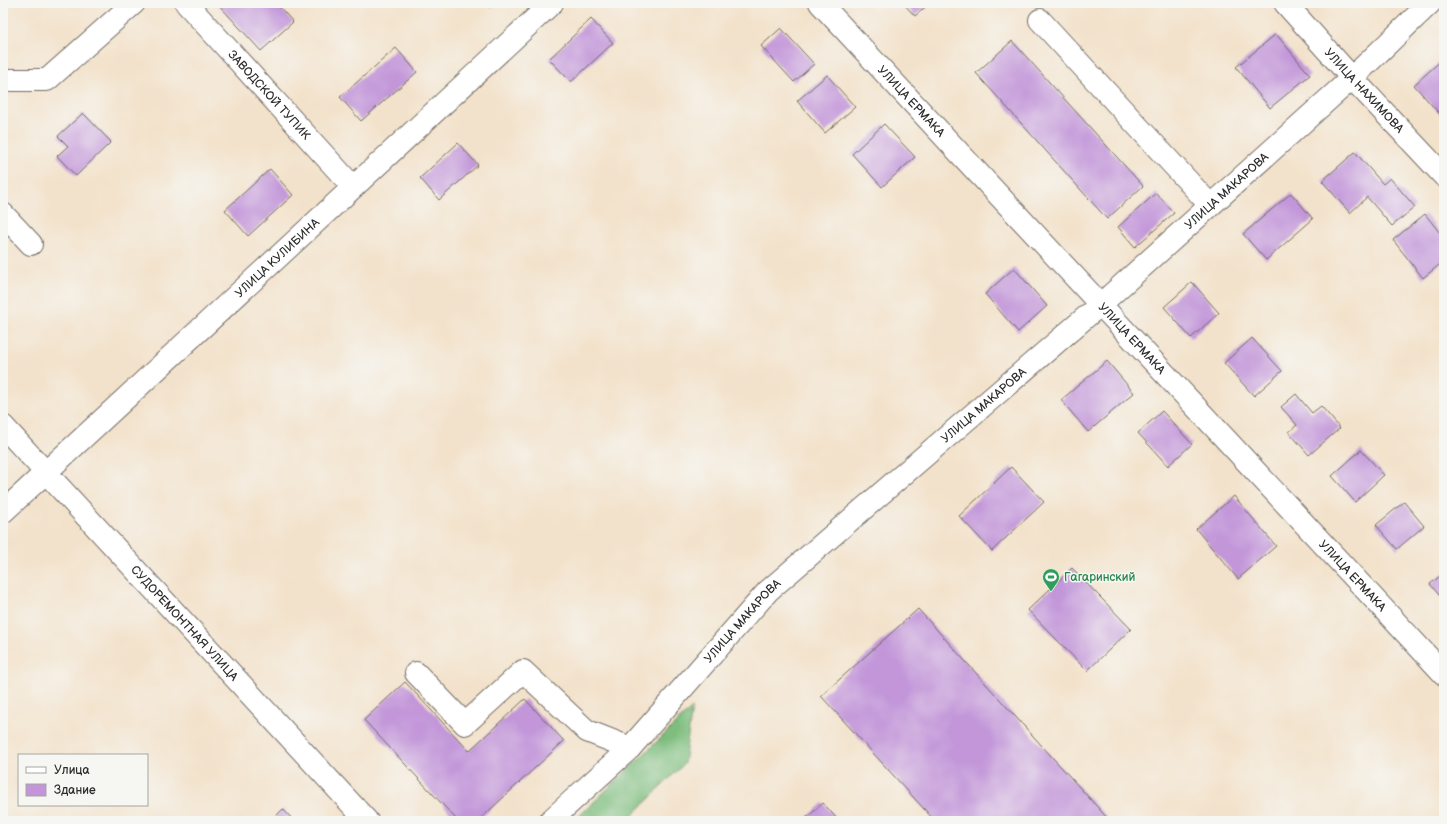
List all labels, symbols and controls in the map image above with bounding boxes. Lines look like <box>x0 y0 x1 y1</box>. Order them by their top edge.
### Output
street label: УЛИЦА НАХИМОВА <box>1321 45 1408 136</box>
street label: ЗАВОДСКОЙ ТУПИК <box>225 47 314 143</box>
street label: УЛИЦА ЕРМАКА <box>874 62 949 140</box>
street label: УЛИЦА МАКАРОВА <box>1182 149 1272 232</box>
street label: УЛИЦА КУЛИБИНА <box>232 214 323 300</box>
street label: УЛИЦА ЕРМАКА <box>1095 300 1169 378</box>
street label: УЛИЦА МАКАРОВА <box>938 364 1030 446</box>
street label: УЛИЦА ЕРМАКА <box>1316 537 1390 615</box>
street label: СУДОРЕМОНТНАЯ УЛИЦА <box>128 562 242 684</box>
sports icon: Гагаринский <box>1041 567 1061 592</box>
place label: Гагаринский <box>1064 570 1135 585</box>
street label: УЛИЦА МАКАРОВА <box>701 575 784 666</box>
legend <box>18 754 148 806</box>
text: Улица <box>54 763 90 778</box>
text: Здание <box>54 783 96 798</box>

